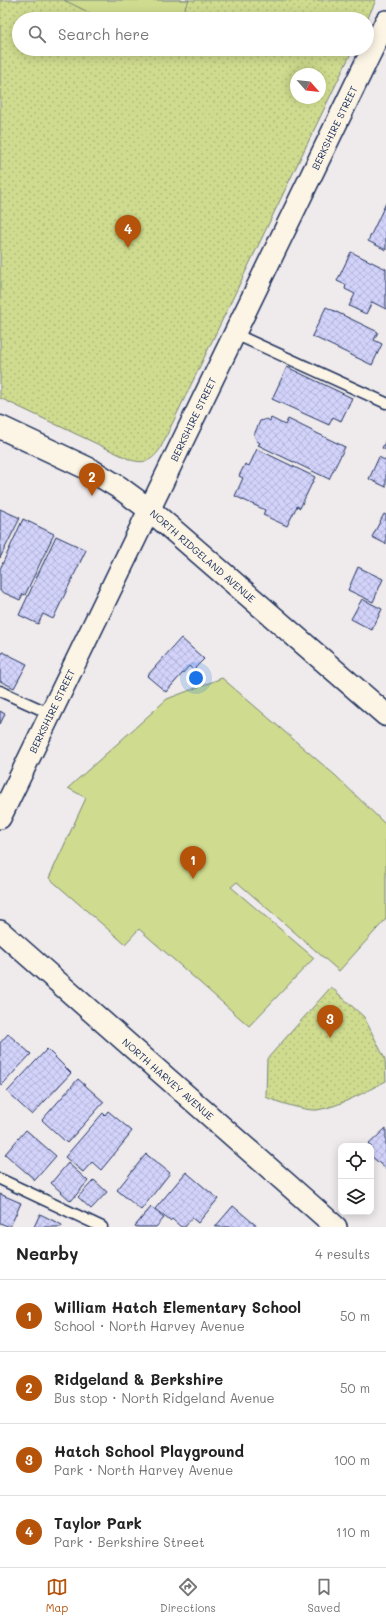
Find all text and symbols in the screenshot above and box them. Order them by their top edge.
search box [12,12,374,56]
icon: search [26,23,48,45]
text: Search here [58,24,149,44]
north arrow [290,68,326,104]
street label: BERKSHIRE STREET [308,83,361,172]
pin: 4 [115,215,141,248]
street label: BERKSHIRE STREET [167,375,220,464]
pin: 2 [79,463,105,496]
street label: NORTH RIDGELAND AVENUE [147,506,259,606]
street label: BERKSHIRE STREET [26,666,78,755]
your location [186,668,206,688]
pin: 1 [180,846,206,879]
pin: 3 [317,1005,343,1038]
street label: NORTH HARVEY AVENUE [119,1035,217,1123]
map controls [338,1143,374,1215]
button: locate [338,1143,374,1179]
button: layers [338,1179,374,1215]
text: Nearby [16,1242,78,1264]
text: 4 results [315,1245,370,1262]
text: William Hatch Elementary School [54,1297,301,1317]
text: 1 [26,1307,32,1324]
text: 50 m [340,1307,370,1324]
text: School · North Harvey Avenue [54,1317,245,1334]
text: Ridgeland & Berkshire [54,1369,223,1389]
text: 2 [25,1379,33,1396]
text: 50 m [340,1379,370,1396]
text: Bus stop · North Ridgeland Avenue [54,1389,275,1406]
text: Hatch School Playground [54,1441,244,1461]
text: 3 [25,1451,33,1468]
text: 100 m [334,1451,370,1468]
text: Park · North Harvey Avenue [54,1461,233,1478]
text: Taylor Park [54,1513,142,1533]
text: 4 [25,1523,33,1540]
text: 110 m [336,1523,370,1540]
text: Park · Berkshire Street [54,1533,205,1550]
tab: Map [46,1576,68,1615]
tab: Directions [160,1576,216,1615]
tab: Saved [307,1576,340,1615]

